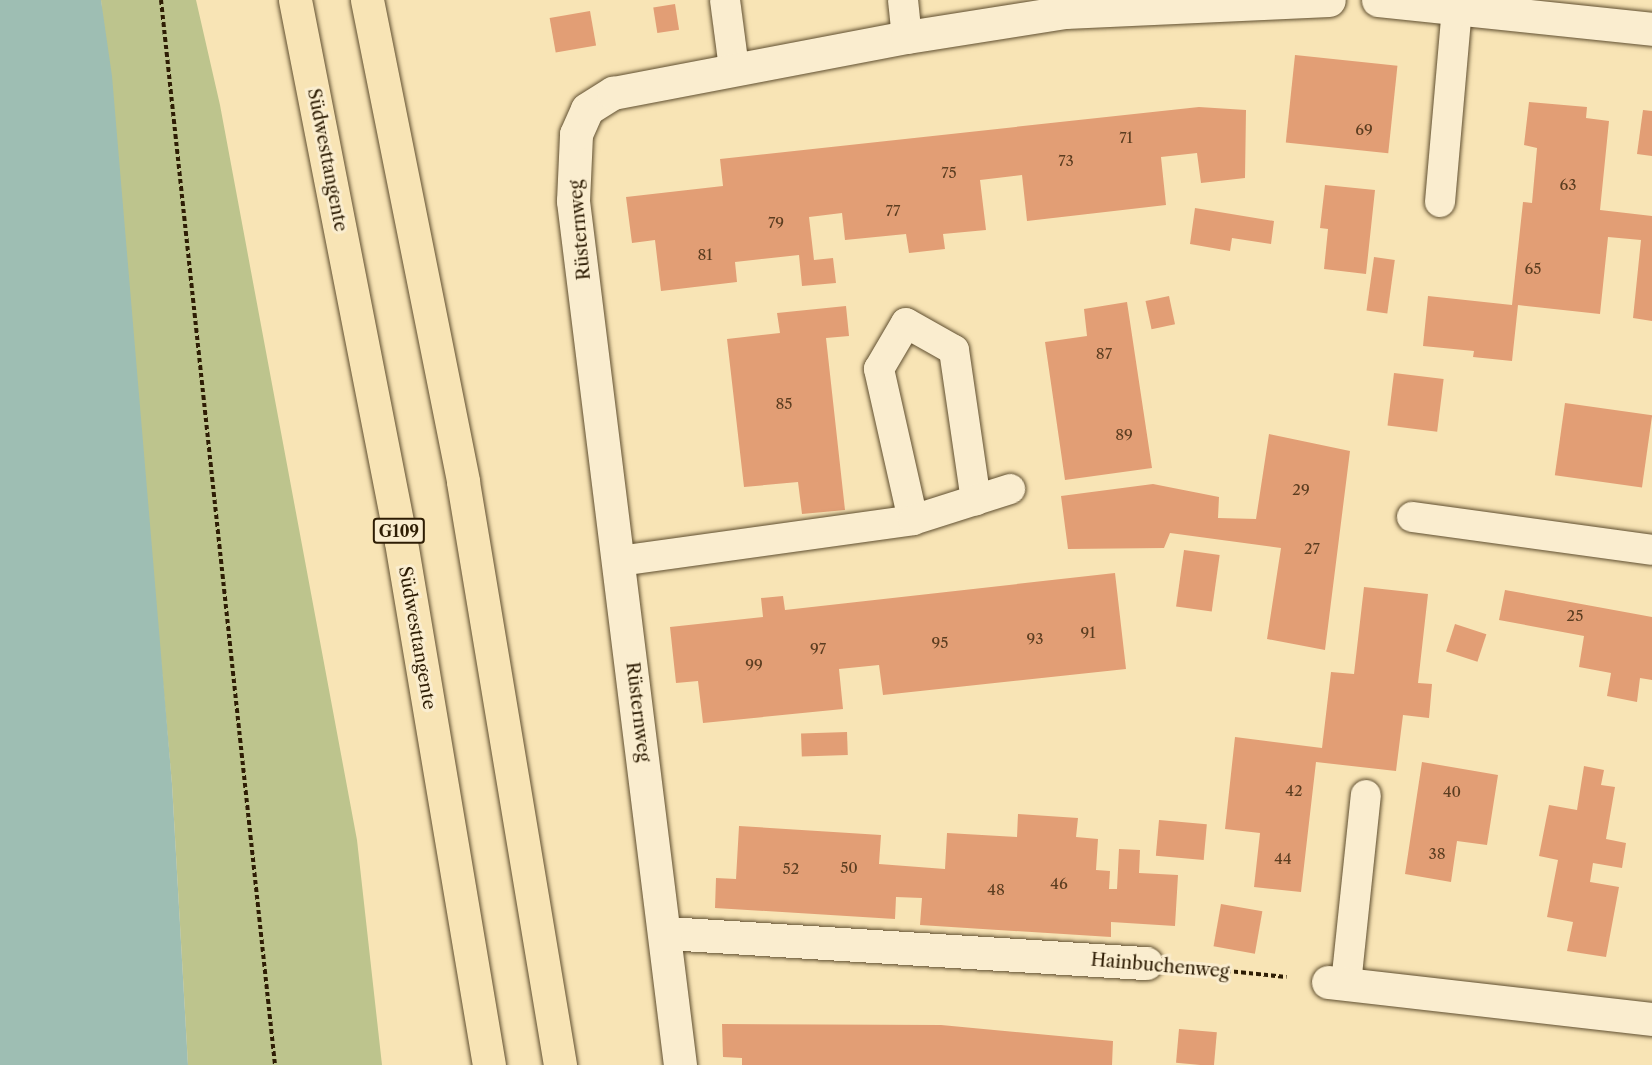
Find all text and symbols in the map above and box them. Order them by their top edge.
street label: Südwesttangente [303,87,351,233]
house number: 69 [1355,121,1373,139]
house number: 71 [1119,129,1133,147]
house number: 73 [1058,152,1074,170]
house number: 75 [941,164,957,182]
house number: 63 [1559,176,1577,194]
street label: Rüsternweg [565,179,595,281]
house number: 77 [886,202,900,220]
house number: 79 [768,214,784,232]
house number: 81 [697,246,713,264]
house number: 65 [1525,260,1541,278]
house number: 87 [1096,345,1112,363]
house number: 85 [775,395,793,413]
house number: 89 [1115,426,1133,444]
house number: 29 [1292,481,1310,499]
road number: G109 [372,518,426,544]
house number: 27 [1304,540,1320,558]
street label: Südwesttangente [394,565,440,711]
house number: 25 [1567,607,1583,625]
house number: 91 [1080,624,1096,642]
house number: 93 [1026,630,1044,648]
house number: 95 [932,634,948,652]
house number: 97 [810,640,826,658]
house number: 99 [745,656,763,674]
street label: Rüsternweg [621,661,655,763]
house number: 42 [1285,782,1303,800]
house number: 40 [1443,783,1461,801]
house number: 38 [1428,845,1446,863]
house number: 44 [1274,850,1292,868]
house number: 50 [840,859,858,877]
house number: 52 [783,860,799,878]
house number: 46 [1050,875,1068,893]
house number: 48 [987,881,1005,899]
street label: Hainbuchenweg [1090,949,1230,983]

